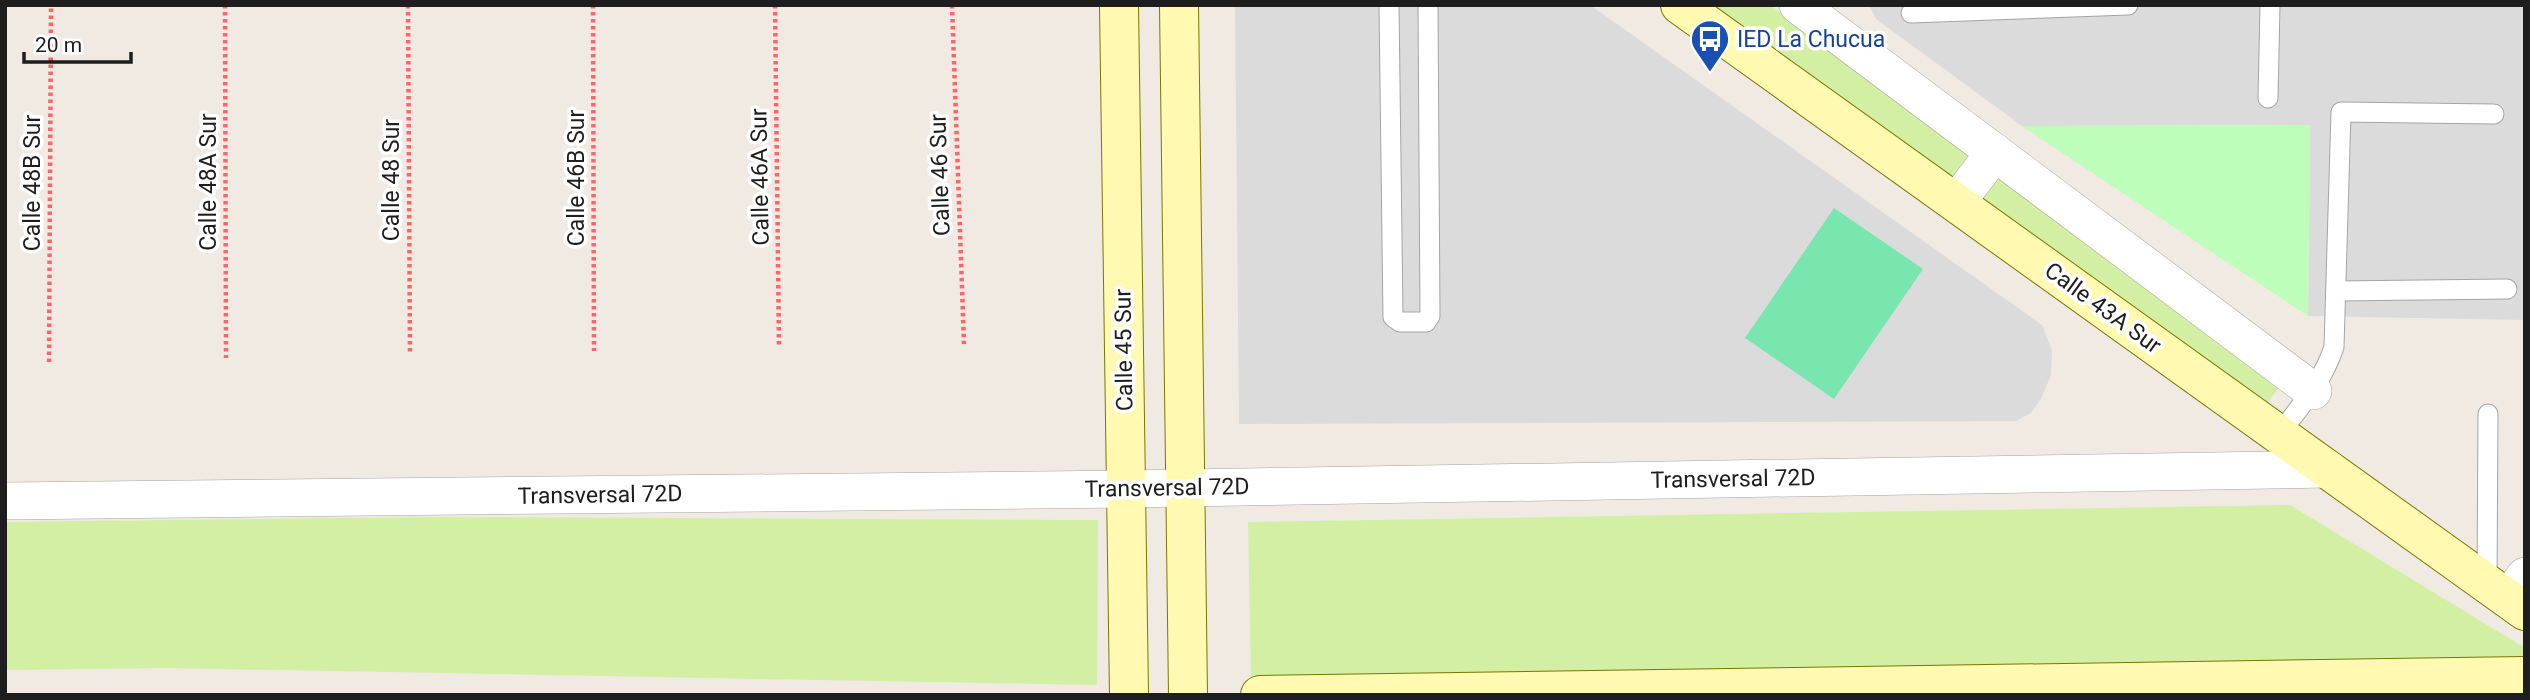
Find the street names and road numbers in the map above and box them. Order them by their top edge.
street label: Calle 46A Sur [745,108,775,246]
street label: Calle 46B Sur [563,110,590,246]
street label: Calle 48A Sur [195,113,222,251]
street label: Calle 46 Sur [924,113,956,237]
street label: Calle 48B Sur [19,115,46,251]
street label: Calle 48 Sur [378,119,405,241]
street label: Calle 43A Sur [2040,257,2167,359]
street label: Calle 45 Sur [1109,288,1139,411]
street label: Transversal 72D [1650,464,1816,494]
street label: Transversal 72D [1084,473,1250,503]
street label: Transversal 72D [517,480,683,510]

